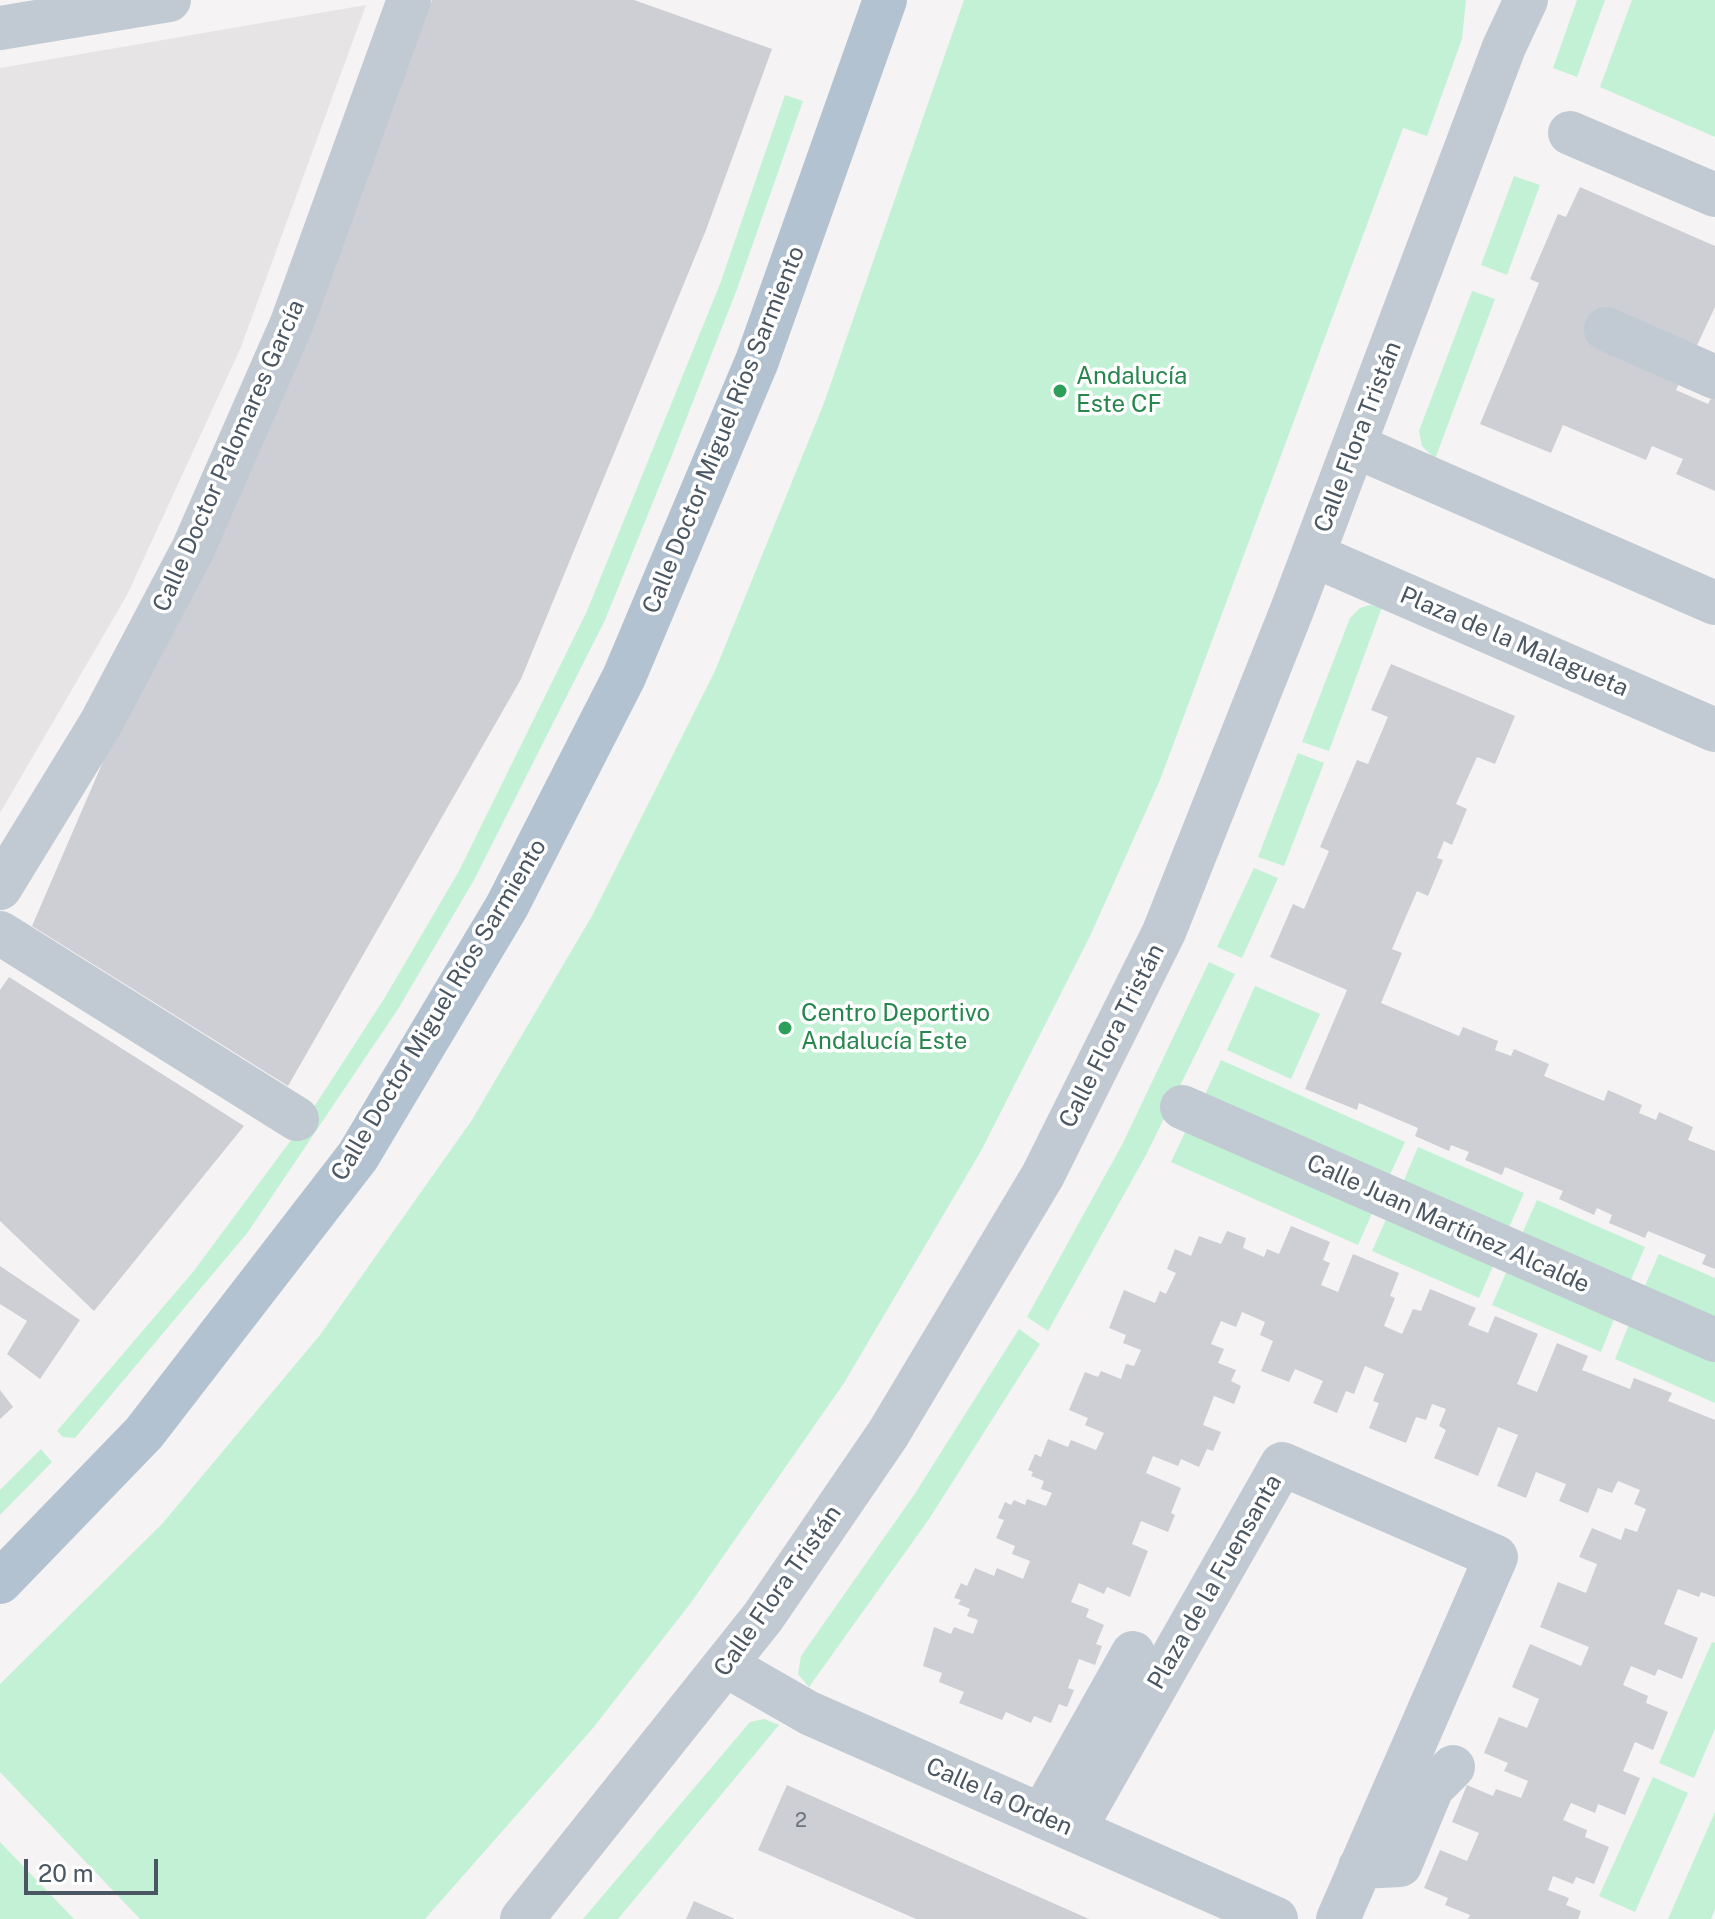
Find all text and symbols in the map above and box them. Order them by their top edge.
street label: Calle Doctor Miguel Ríos Sarmiento [637,242,811,618]
street label: Calle Doctor Palomares García [147,296,311,616]
street label: Calle Flora Tristán [1308,337,1408,537]
place label: Andalucía Este CF [1076,363,1187,419]
marker: Andalucía Este CF [1051,382,1069,400]
street label: Plaza de la Malagueta [1395,581,1633,703]
street label: Calle Doctor Miguel Ríos Sarmiento [325,834,553,1186]
street label: Calle Flora Tristán [1053,939,1171,1133]
place label: Centro Deportivo Andalucía Este [801,1000,990,1056]
marker: Centro Deportivo Andalucía Este [776,1019,794,1037]
street label: Calle Juan Martínez Alcalde [1302,1148,1594,1300]
street label: Plaza de la Fuensanta [1142,1470,1288,1694]
street label: Calle Flora Tristán [708,1500,848,1682]
street label: Calle la Orden [921,1752,1077,1842]
house number: 2 [795,1809,807,1833]
scale bar [28,1843,162,1893]
text: 20 m [38,1859,94,1887]

